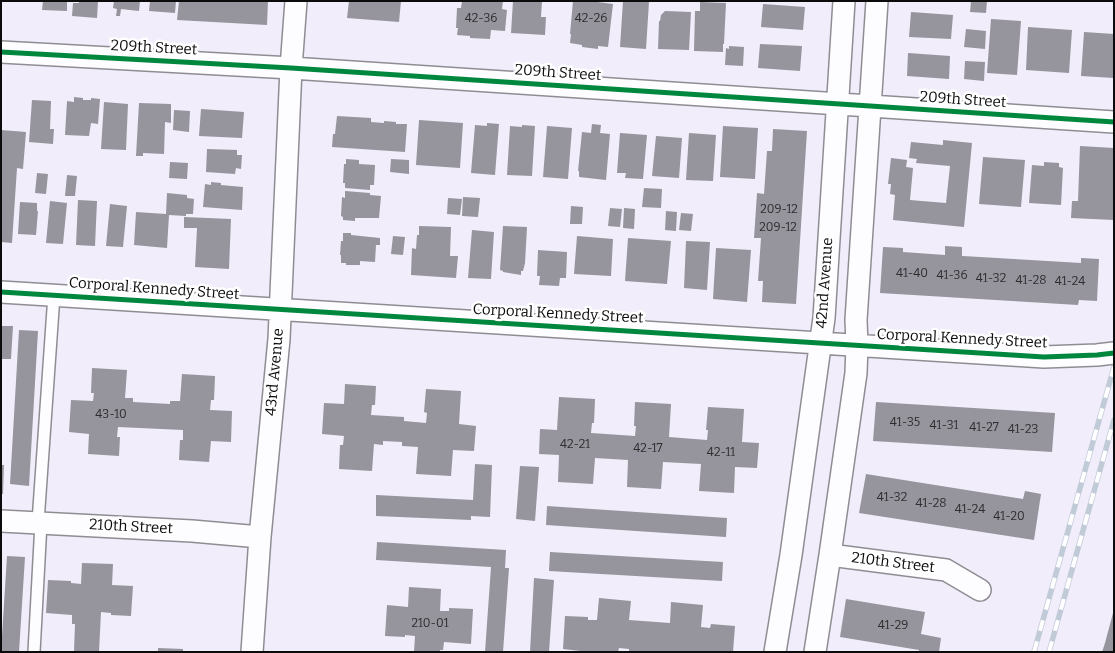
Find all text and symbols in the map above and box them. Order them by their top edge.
house number: 42-36 [465,12,497,26]
house number: 42-26 [575,12,607,26]
street label: 209th Street [110,37,198,59]
street label: 209th Street [514,61,602,85]
street label: 209th Street [919,88,1007,112]
house number: 209-12 [760,203,798,217]
house number: 209-12 [759,221,797,235]
street label: 42nd Avenue [813,237,837,329]
house number: 41-40 [896,267,928,281]
house number: 41-36 [937,269,967,283]
house number: 41-32 [976,272,1006,286]
street label: Corporal Kennedy Street [68,274,240,304]
house number: 41-28 [1016,274,1046,288]
house number: 41-24 [1055,275,1085,289]
street label: Corporal Kennedy Street [472,301,644,327]
street label: Corporal Kennedy Street [876,326,1048,352]
street label: 43rd Avenue [262,327,288,417]
house number: 43-10 [95,408,127,422]
house number: 41-35 [890,416,920,430]
house number: 41-31 [930,419,958,433]
house number: 41-27 [969,421,999,435]
house number: 41-23 [1008,423,1038,437]
house number: 42-21 [560,438,590,452]
house number: 42-17 [633,442,663,456]
house number: 42-11 [707,446,735,460]
house number: 41-32 [877,491,907,505]
house number: 41-28 [916,497,946,511]
house number: 41-24 [955,503,985,517]
house number: 41-20 [993,510,1025,524]
street label: 210th Street [89,516,173,538]
street label: 210th Street [850,549,936,577]
house number: 210-01 [411,617,449,631]
house number: 41-29 [878,619,908,633]

